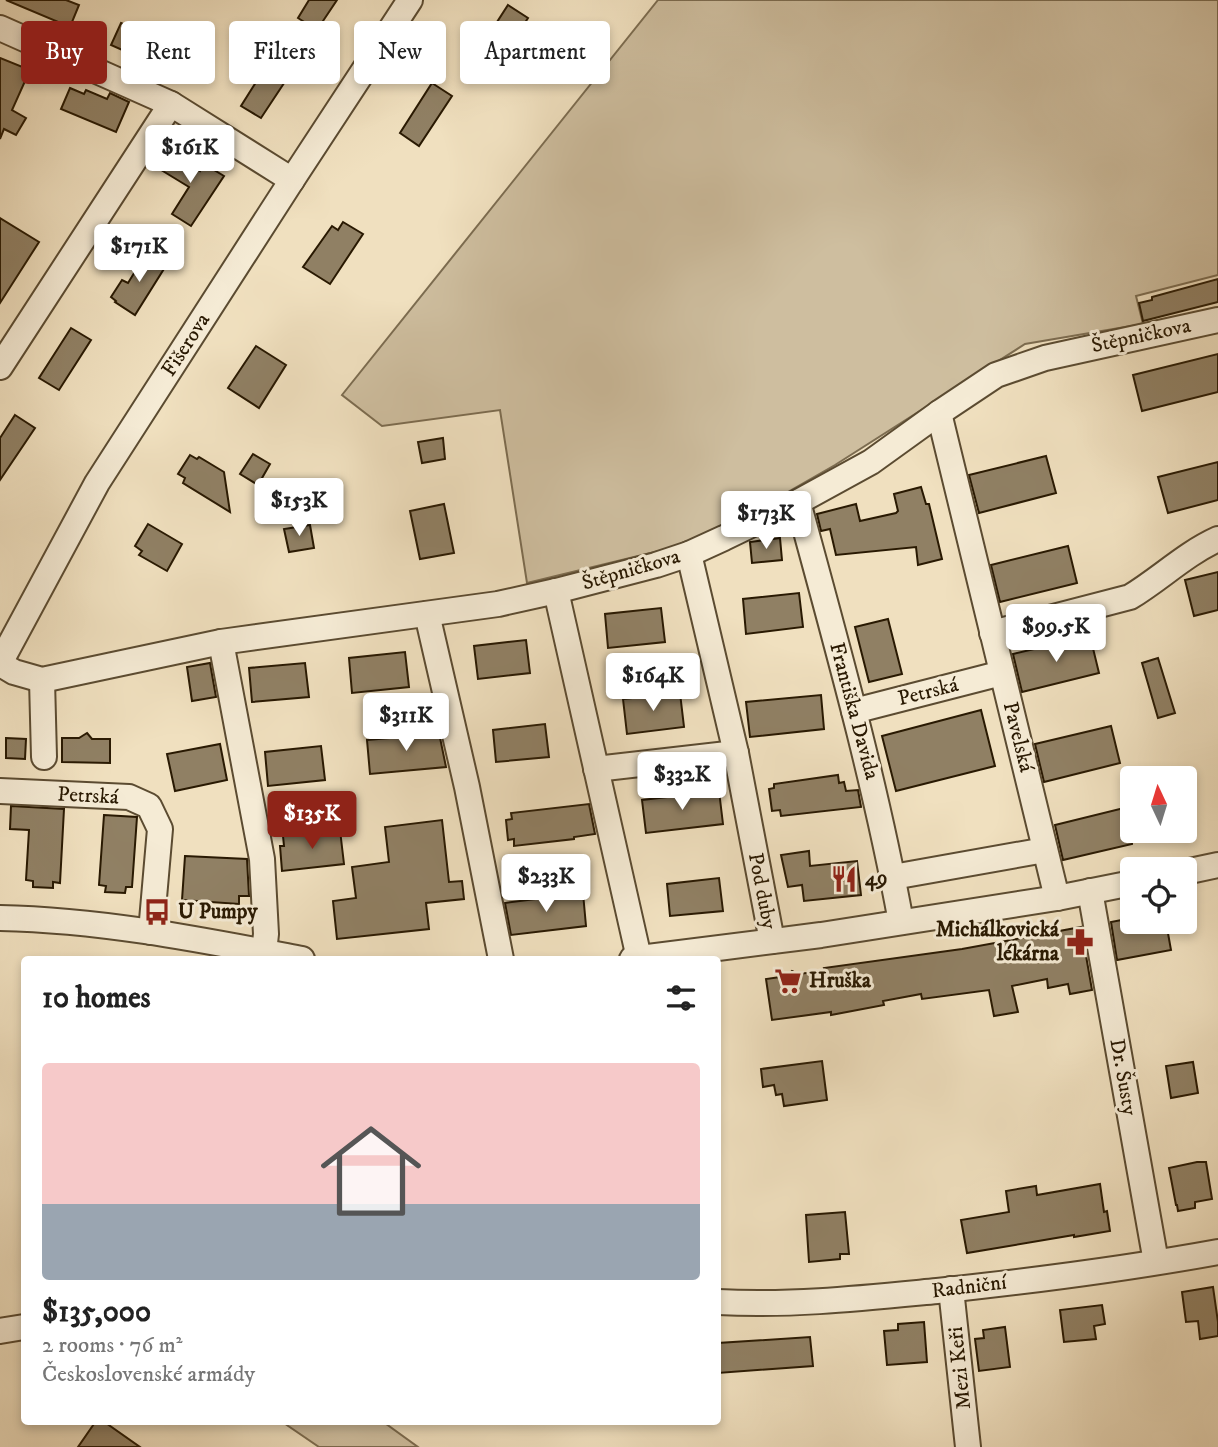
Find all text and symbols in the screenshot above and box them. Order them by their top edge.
chip: Buy [21,21,107,84]
chip: Rent [121,21,215,84]
chip: Filters [229,21,340,84]
chip: New [354,21,446,84]
chip: Apartment [460,21,610,84]
pin: $161K [141,125,239,185]
text: $161K [161,133,219,162]
pin: $171K [90,224,188,284]
text: $171K [110,232,168,261]
street label: Fišerova [156,308,216,382]
street label: Štěpničkova [1089,311,1193,359]
pin: $153K [250,478,348,538]
text: $153K [270,486,328,515]
pin: $173K [717,491,815,551]
text: $173K [737,499,795,528]
street label: Štěpničkova [578,542,683,596]
pin: $99.5K [999,604,1113,664]
text: $99.5K [1022,612,1090,641]
street label: Františka Davida [823,640,885,783]
pin: $164K [604,654,702,713]
text: $164K [622,661,684,690]
street label: Petrská [895,672,961,712]
pin: $311K [357,694,455,753]
street label: Pavelská [997,699,1039,775]
text: $311K [379,701,433,730]
pin: $332K [633,752,731,812]
text: $332K [653,760,711,789]
north arrow [1120,766,1197,844]
map controls [1120,766,1197,934]
street label: Petrská [57,781,119,811]
pin: $135K [263,792,361,851]
text: $135K [283,799,341,828]
street label: Pod duby [742,851,782,932]
pin: $233K [497,855,595,914]
button: locate [1120,857,1197,934]
text: $233K [517,862,575,891]
restaurant icon: 49 [829,864,859,894]
place label: 49 [865,866,888,892]
bus stop icon: U Pumpy [142,897,172,927]
place label: U Pumpy [178,899,258,925]
place label: Michálkovická lékárna [936,917,1060,967]
pharmacy icon: Michálkovická lékárna [1065,927,1095,957]
supermarket icon: Hruška [773,966,803,996]
place label: Hruška [809,968,872,994]
icon: filters [662,979,700,1017]
text: 10 homes [42,980,151,1017]
street label: Dr. Šusty [1103,1036,1145,1118]
icon: home [308,1108,434,1234]
street label: Radniční [930,1269,1009,1304]
text: $135,000 [42,1294,151,1331]
street label: Mezi Keři [943,1325,977,1411]
text: 2 rooms · 76 m² [42,1331,182,1360]
text: Československé armády [42,1360,255,1389]

